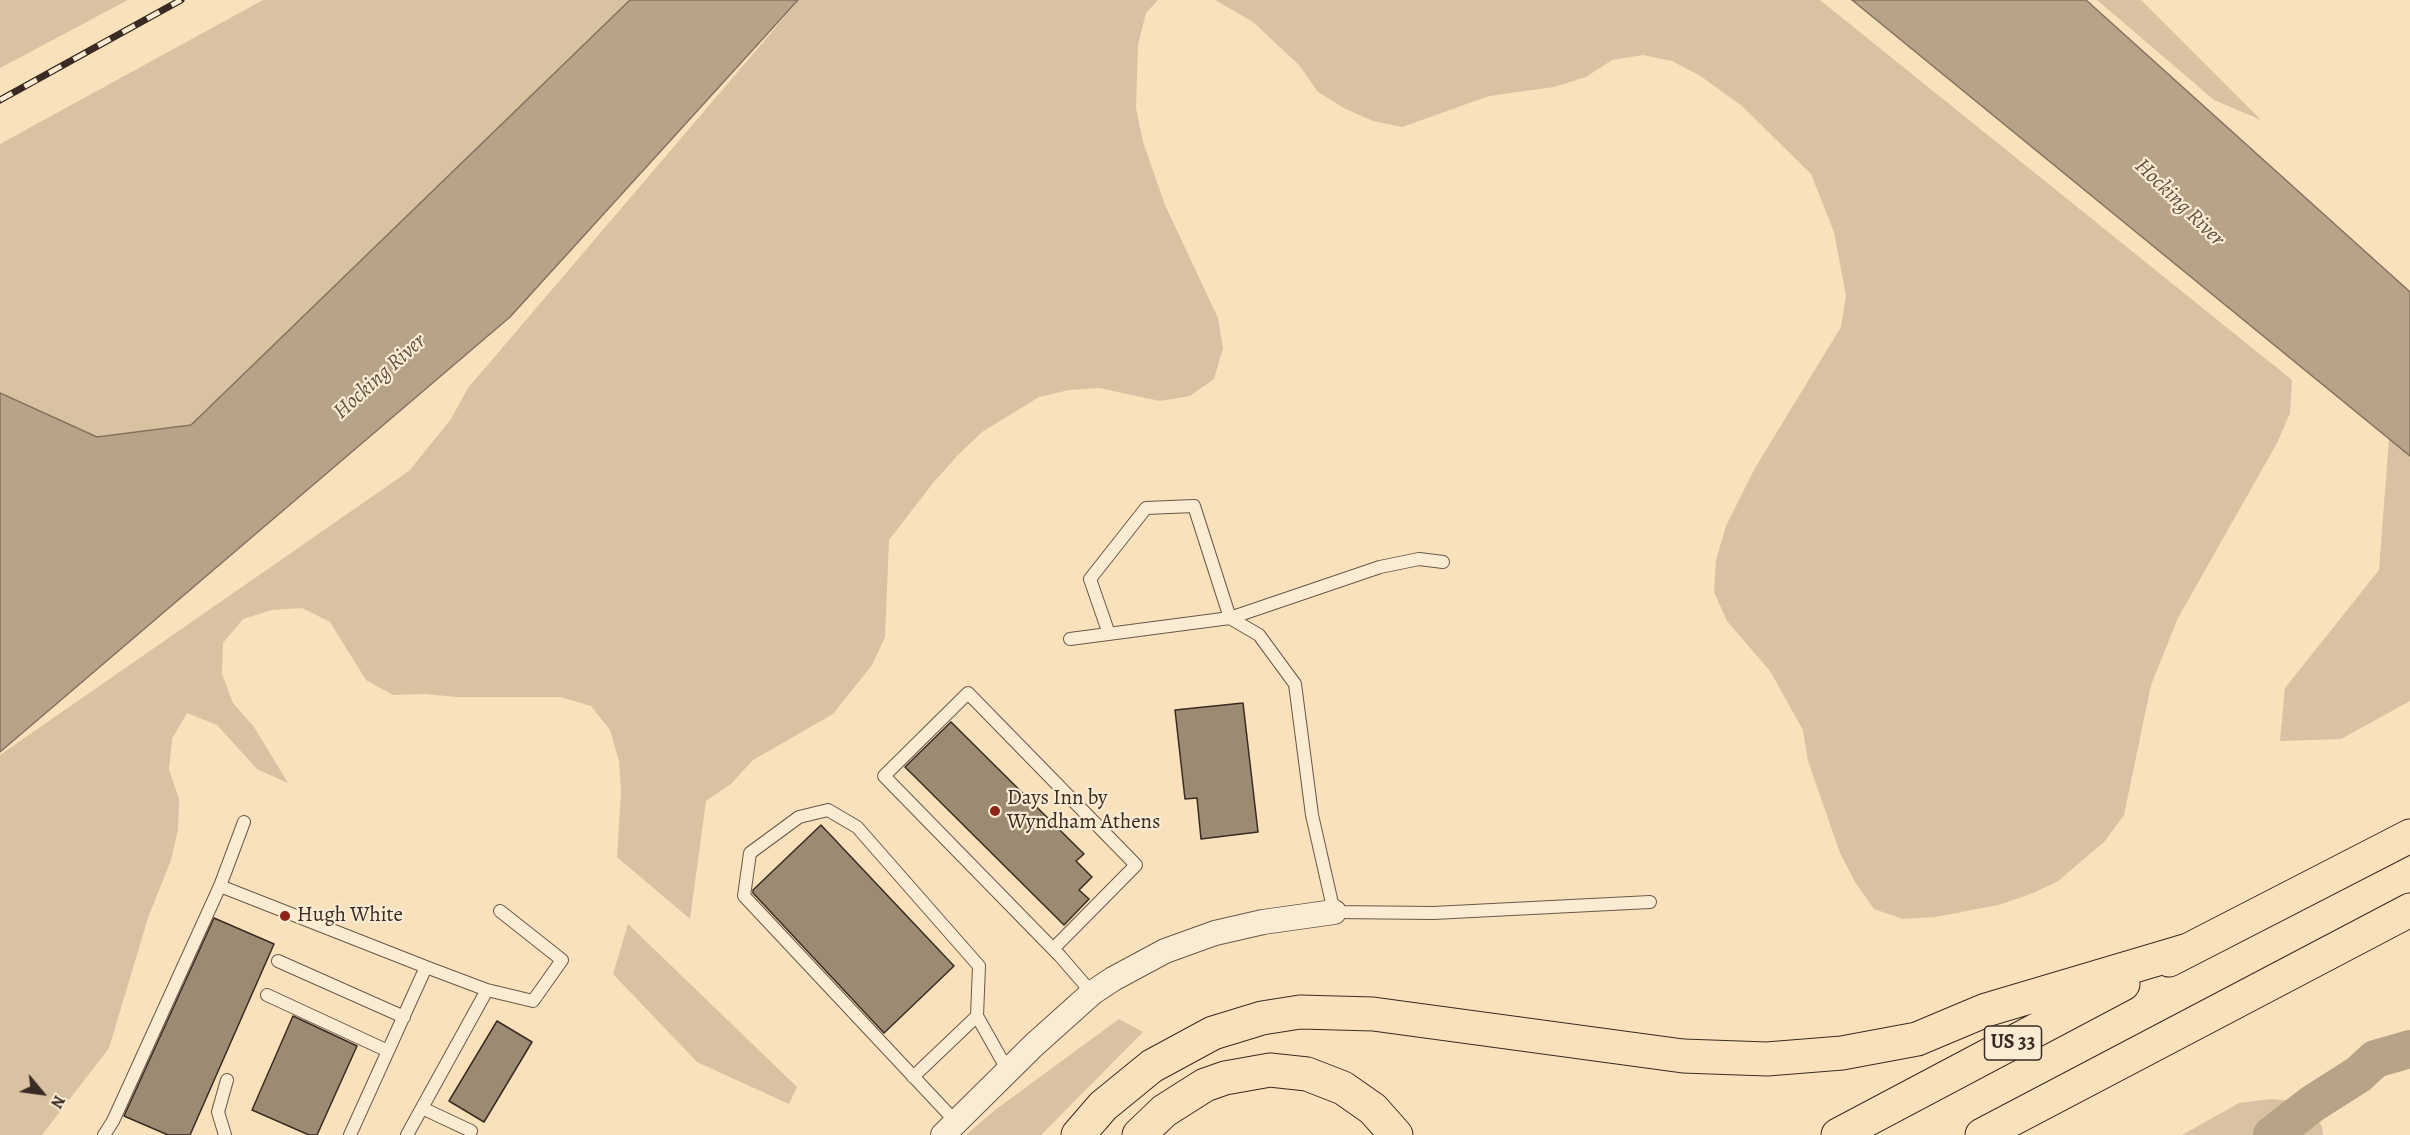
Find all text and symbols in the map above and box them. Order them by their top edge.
water label: Hocking River [2129,154,2229,252]
water label: Hocking River [328,329,432,425]
place label: Days Inn by Wyndham Athens [1007,786,1161,836]
marker: Days Inn by Wyndham Athens [988,804,1002,818]
place label: Hugh White [297,903,403,929]
marker: Hugh White [278,909,292,923]
road number: US 33 [1984,1026,2042,1060]
north arrow [12,1063,72,1123]
text: N [45,1091,70,1112]

